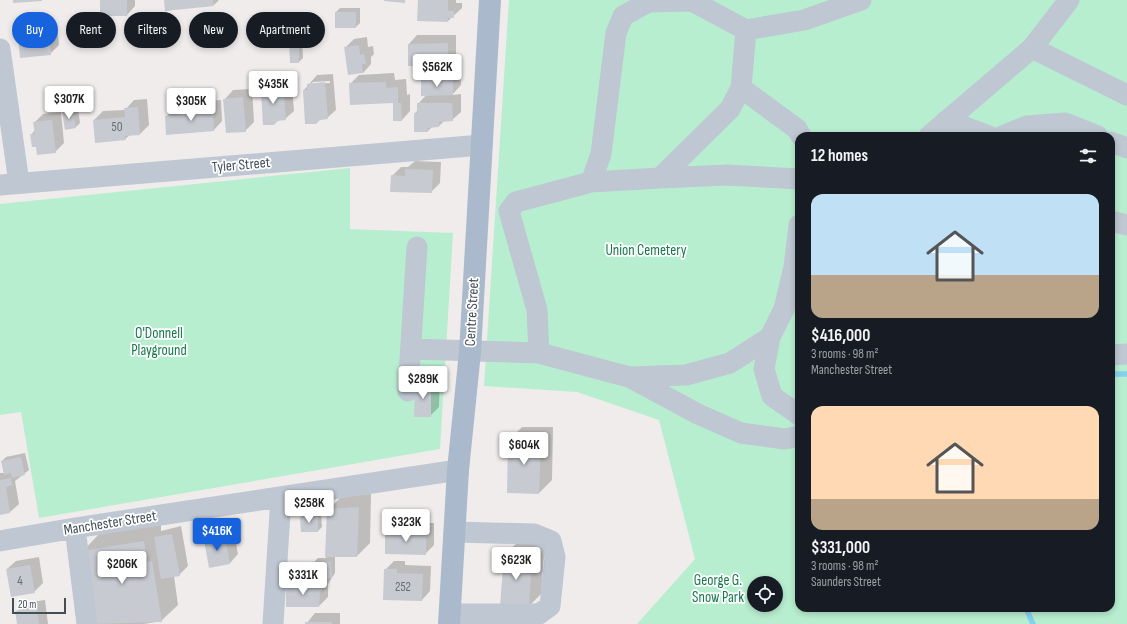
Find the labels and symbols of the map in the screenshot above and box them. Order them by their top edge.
pin: $562K [409,54,465,88]
pin: $435K [245,71,301,105]
pin: $307K [41,86,97,120]
pin: $305K [163,88,219,122]
house number: 50 [111,119,123,135]
street label: Tyler Street [211,153,271,177]
park label: Union Cemetery [605,241,687,260]
street label: Centre Street [461,277,483,347]
park label: O'Donnell Playground [131,324,187,360]
pin: $289K [395,366,451,400]
pin: $604K [496,432,552,466]
pin: $258K [281,490,337,524]
street label: Manchester Street [62,506,158,540]
pin: $323K [378,509,434,543]
pin: $416K [189,518,245,552]
pin: $623K [488,547,544,581]
pin: $206K [94,551,150,585]
pin: $331K [275,562,331,596]
park label: George G. Snow Park [692,571,744,607]
house number: 4 [17,573,23,589]
house number: 252 [395,579,411,595]
scale bar [12,596,66,615]

